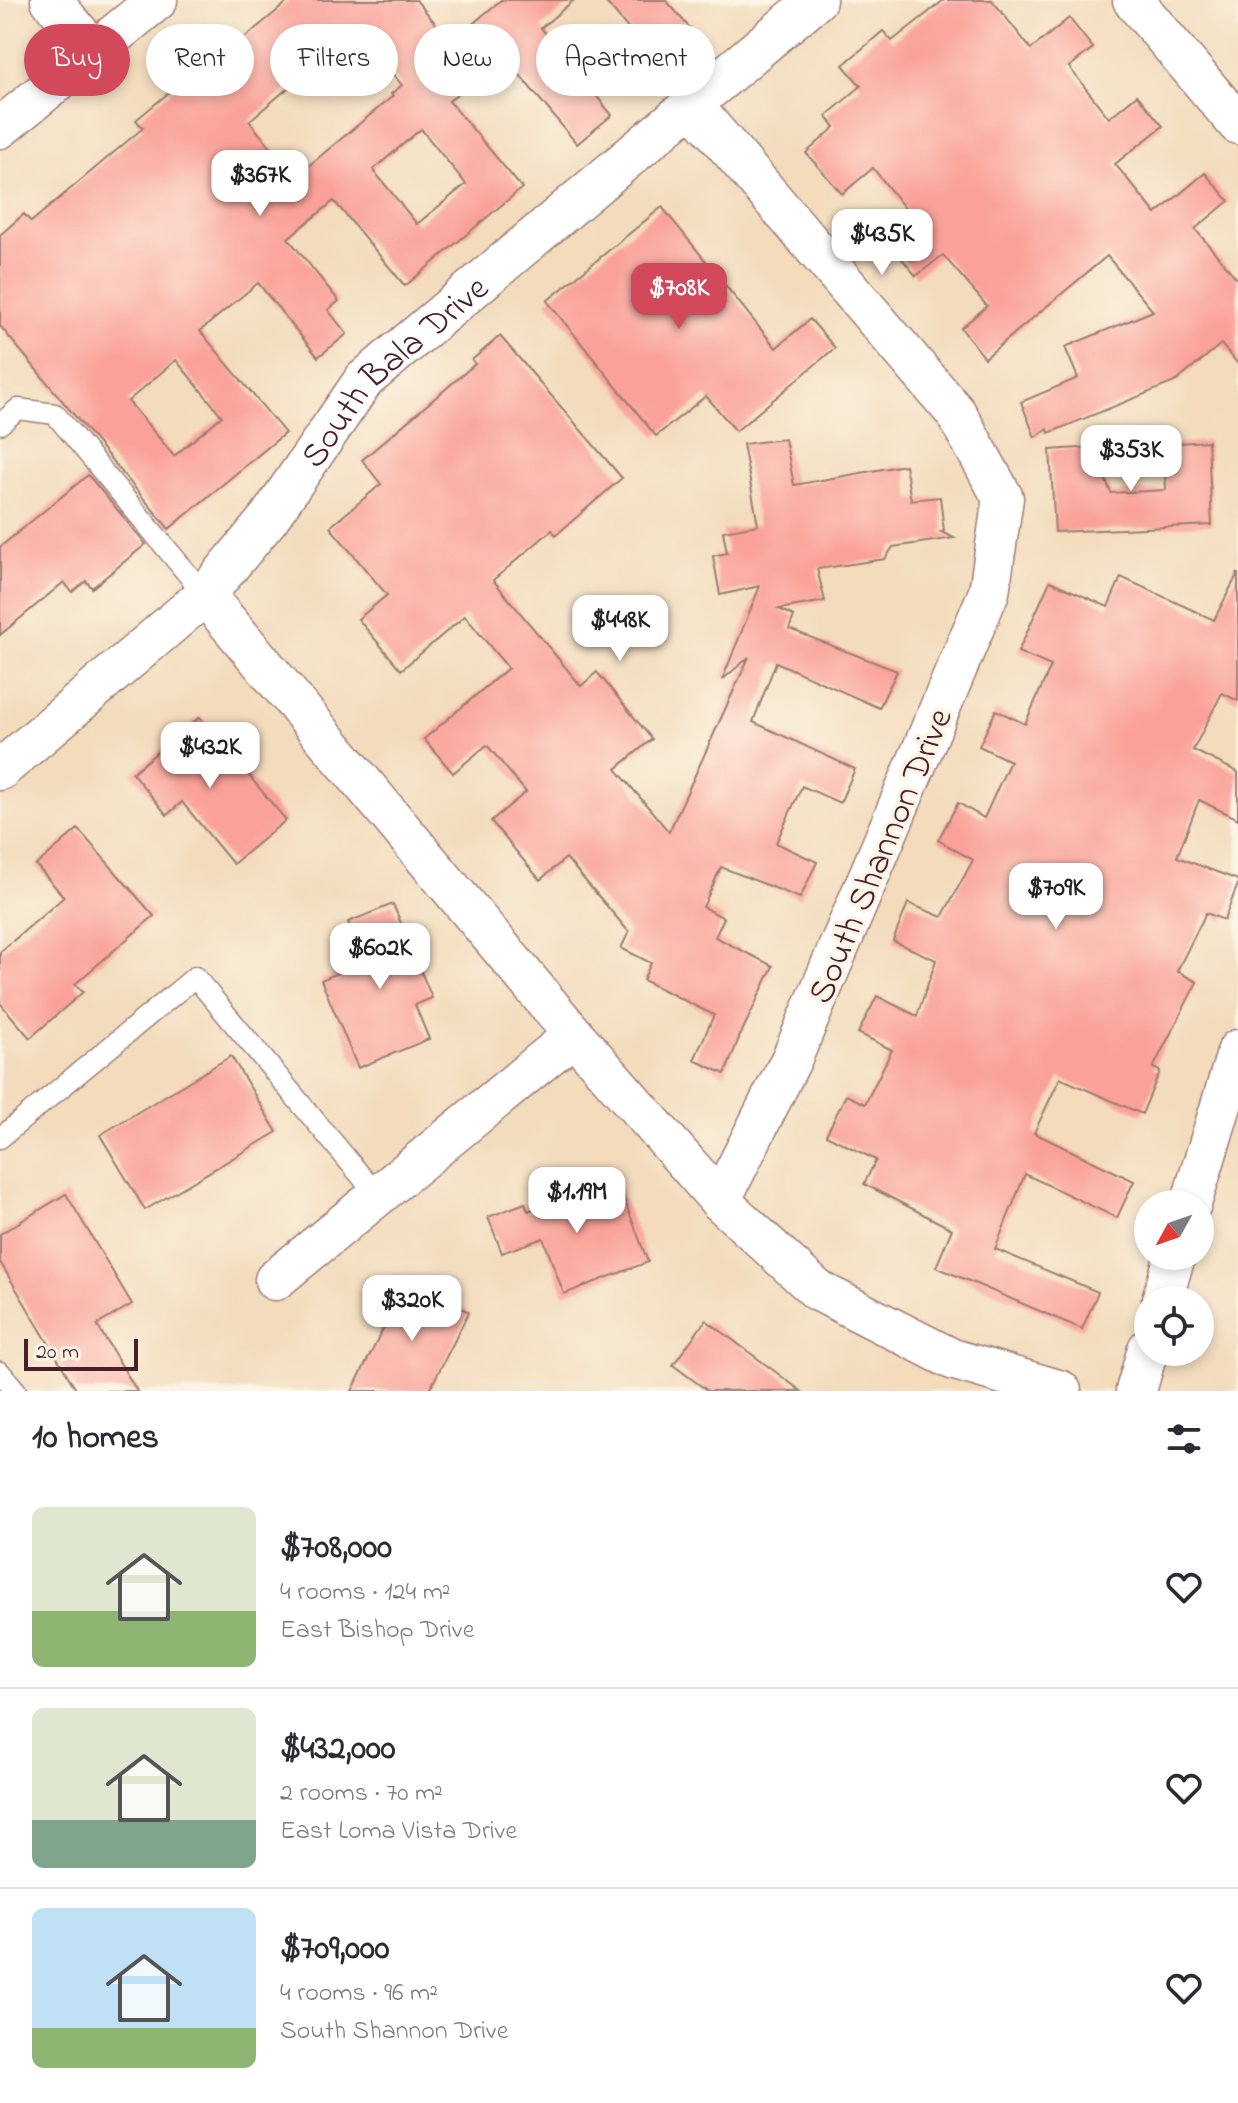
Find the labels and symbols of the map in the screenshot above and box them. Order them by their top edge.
pin: $367K [204,150,316,218]
pin: $435K [826,209,938,277]
pin: $708K [623,263,735,331]
street label: South Bala Drive [289,264,502,480]
pin: $353K [1075,425,1187,493]
pin: $448K [564,595,676,663]
street label: South Shannon Drive [796,700,969,1013]
pin: $432K [154,722,266,790]
pin: $709K [1000,863,1112,931]
pin: $602K [324,923,436,991]
pin: $1.19M [512,1167,642,1235]
north arrow [1134,1190,1214,1270]
pin: $320K [356,1275,468,1343]
scale bar [24,1335,138,1371]

